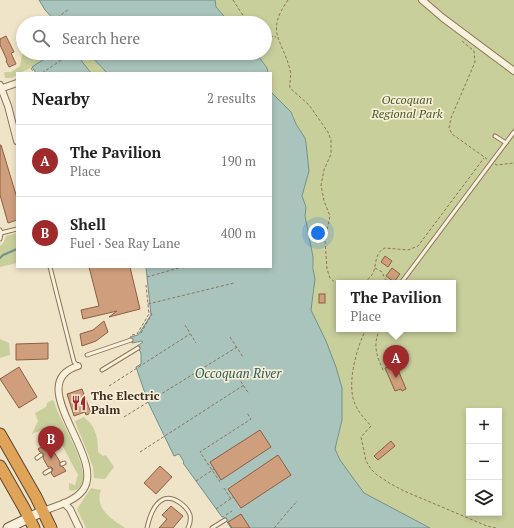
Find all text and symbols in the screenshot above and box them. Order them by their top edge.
search box [16,16,272,60]
icon: search [30,27,52,49]
text: Search here [62,28,140,48]
text: Nearby [32,87,90,110]
text: 2 results [207,89,256,107]
park label: Occoquan Regional Park [370,92,443,121]
text: The Pavilion [70,142,161,162]
text: A [40,152,50,170]
text: 190 m [221,152,256,170]
text: Place [70,162,101,180]
text: Shell [70,214,106,234]
your location [308,223,328,243]
text: B [41,224,49,242]
text: 400 m [221,224,256,242]
text: Fuel · Sea Ray Lane [70,234,180,252]
popup [336,280,456,332]
text: The Pavilion [350,287,442,307]
text: Place [350,307,381,325]
pin: A [383,345,409,378]
water label: Occoquan River [195,364,282,382]
place label: The Electric Palm [91,388,160,417]
restaurant icon: The Electric Palm [70,394,88,412]
map controls [466,408,502,516]
button: + [466,408,502,444]
pin: B [38,426,64,459]
button: − [466,444,502,480]
button: layers [466,480,502,516]

